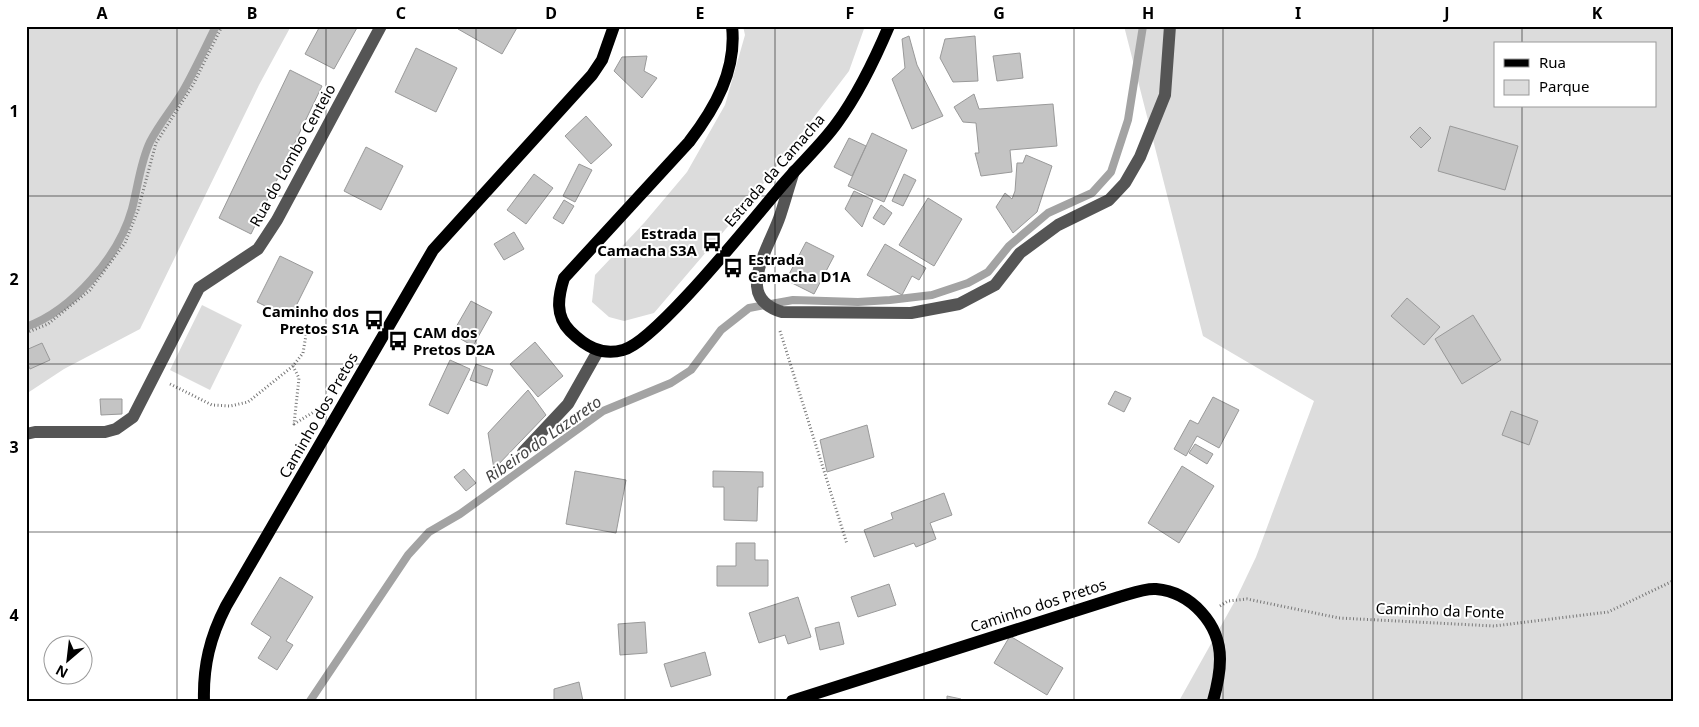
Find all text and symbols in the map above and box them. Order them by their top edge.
text: A [96,2,108,24]
text: B [247,2,257,24]
text: C [396,2,406,24]
text: D [545,2,557,24]
text: E [696,2,705,24]
text: F [846,2,854,24]
text: G [993,2,1005,24]
text: H [1142,2,1154,24]
text: I [1295,2,1301,24]
text: J [1442,2,1450,24]
text: K [1592,2,1603,24]
legend [1494,42,1656,108]
text: Rua [1539,52,1566,72]
text: Parque [1539,76,1589,96]
street label: Rua do Lombo Centeio [244,80,340,230]
text: 1 [9,100,19,122]
street label: Estrada da Camacha [719,109,829,231]
place label: Estrada Camacha S3A [597,223,698,260]
bus stop icon: Estrada Camacha S3A [701,231,723,253]
place label: Estrada Camacha D1A [748,249,851,286]
bus stop icon: Estrada Camacha D1A [722,257,744,279]
text: 2 [9,268,19,290]
place label: Caminho dos Pretos S1A [262,301,360,338]
bus stop icon: Caminho dos Pretos S1A [363,309,385,331]
place label: CAM dos Pretos D2A [413,322,496,359]
bus stop icon: CAM dos Pretos D2A [387,330,409,352]
street label: Caminho dos Pretos [274,349,362,481]
water label: Ribeiro do Lazareto [480,391,606,487]
text: 3 [9,436,19,458]
street label: Caminho dos Pretos [967,574,1109,636]
street label: Caminho da Fonte [1375,598,1505,622]
text: 4 [9,604,19,626]
north arrow [42,634,92,684]
text: N [52,661,71,683]

